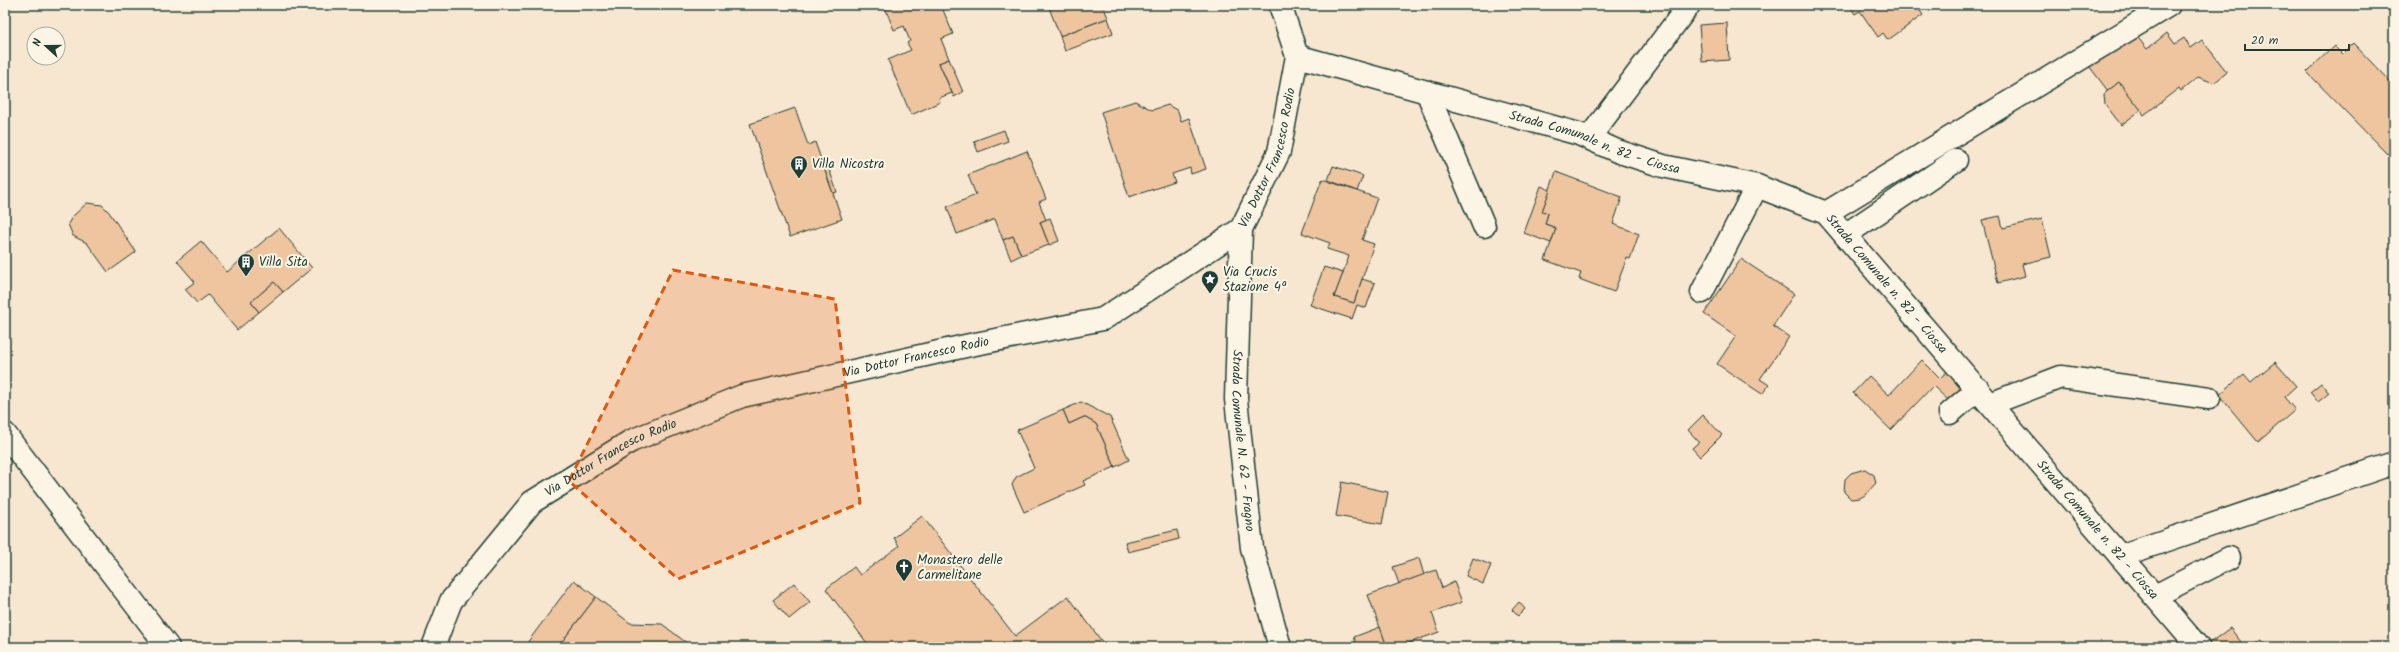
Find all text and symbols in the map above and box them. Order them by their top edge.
north arrow [26,26,66,66]
scale bar [2245,26,2349,52]
text: 20 m [2251,31,2279,50]
text: N [28,36,47,49]
street label: Via Dottor Francesco Rodio [1233,86,1301,231]
street label: Strada Comunale n. 82 - Ciossa [1507,105,1682,180]
building icon: Villa Nicostra [789,154,809,179]
place label: Villa Nicostra [812,154,884,175]
street label: Strada Comunale n. 82 - Ciossa [1820,209,1953,358]
building icon: Villa Sita [236,252,256,277]
place label: Villa Sita [259,252,308,273]
place label: Via Crucis Stazione 4ª [1223,262,1287,298]
place icon: Via Crucis Stazione 4ª [1200,269,1220,294]
street label: Via Dottor Francesco Rodio [842,331,991,383]
street label: Strada Comunale N. 62 - Fragno [1225,349,1261,533]
street label: Via Dottor Francesco Rodio [541,413,680,502]
street label: Strada Comunale n. 82 - Ciossa [2031,455,2164,604]
place label: Monastero delle Carmelitane [917,550,1003,586]
church icon: Monastero delle Carmelitane [894,557,914,582]

